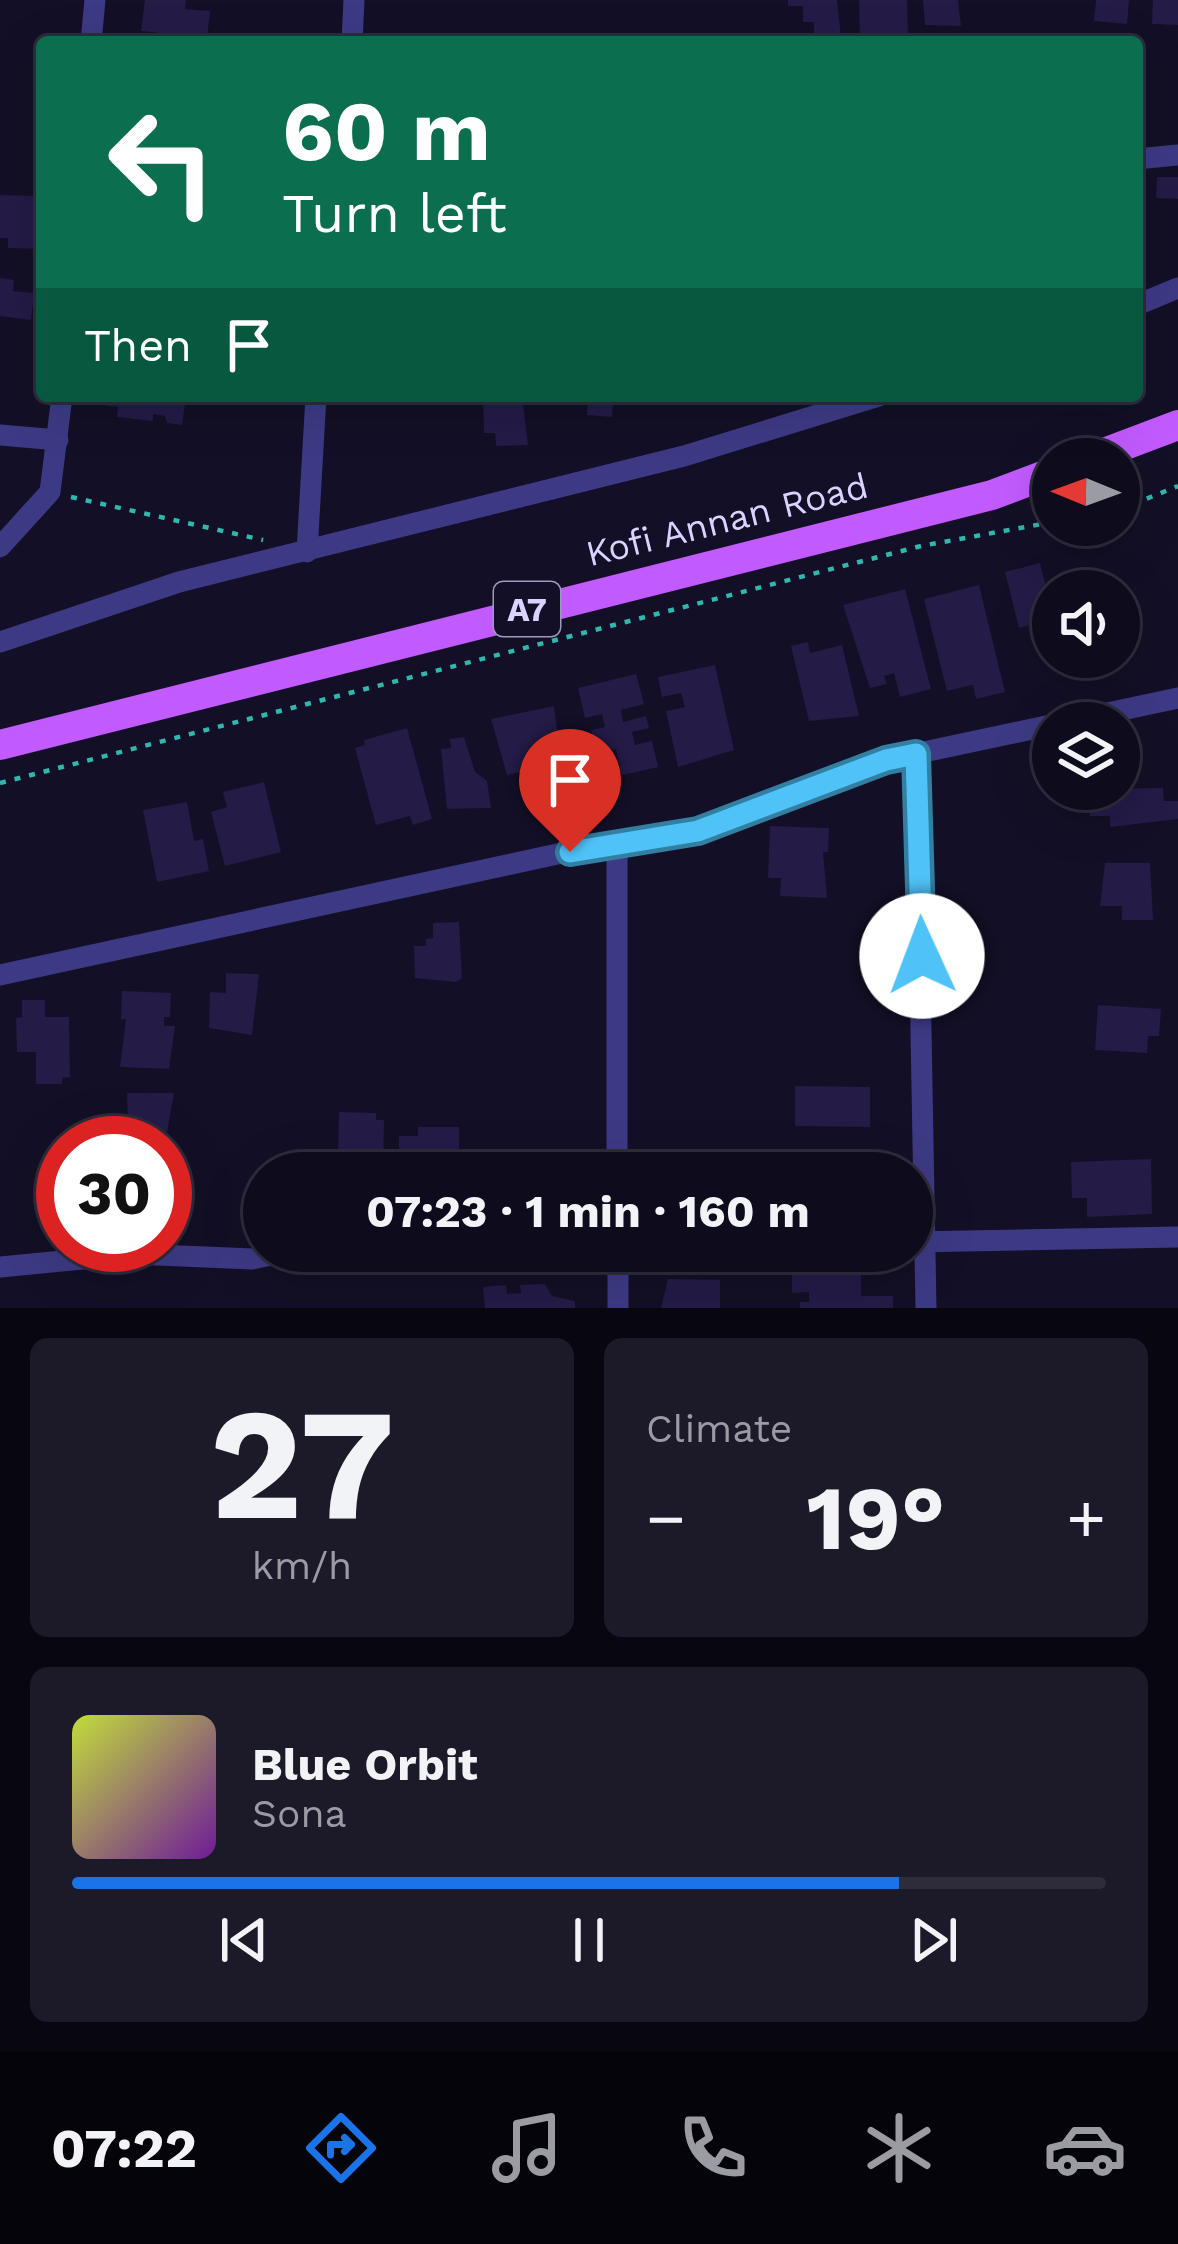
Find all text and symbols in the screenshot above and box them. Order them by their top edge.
text: 60 m [282,82,491,180]
icon: left [84,84,240,240]
text: Turn left [282,182,507,245]
icon: arrive [216,312,282,378]
text: Then [84,319,192,372]
north arrow [1032,438,1140,546]
map controls [1032,438,1140,810]
street label: Kofi Annan Road [582,465,872,575]
button: sound [1032,570,1140,678]
road number: A7 [494,582,560,636]
button: layers [1032,702,1140,810]
pin [519,729,621,852]
icon: arrive [537,747,603,813]
position arrow [859,893,985,1019]
speed limit sign: 30 [36,1116,192,1272]
text: 07:23 · 1 min · 160 m [366,1185,810,1238]
text: 27 [210,1373,395,1556]
text: Climate [646,1406,792,1451]
text: 19° [807,1465,945,1571]
text: − [646,1480,686,1557]
text: + [1066,1480,1106,1557]
text: km/h [252,1543,352,1588]
text: Blue Orbit [252,1738,478,1791]
text: Sona [252,1791,347,1836]
icon: previous [211,1907,277,1973]
icon: pause [556,1907,622,1973]
icon: next [901,1907,967,1973]
icon: directions [299,2106,383,2190]
icon: music [485,2106,569,2190]
icon: phone [671,2106,755,2190]
icon: climate [857,2106,941,2190]
icon: car [1043,2106,1127,2190]
text: 07:22 [51,2117,197,2180]

